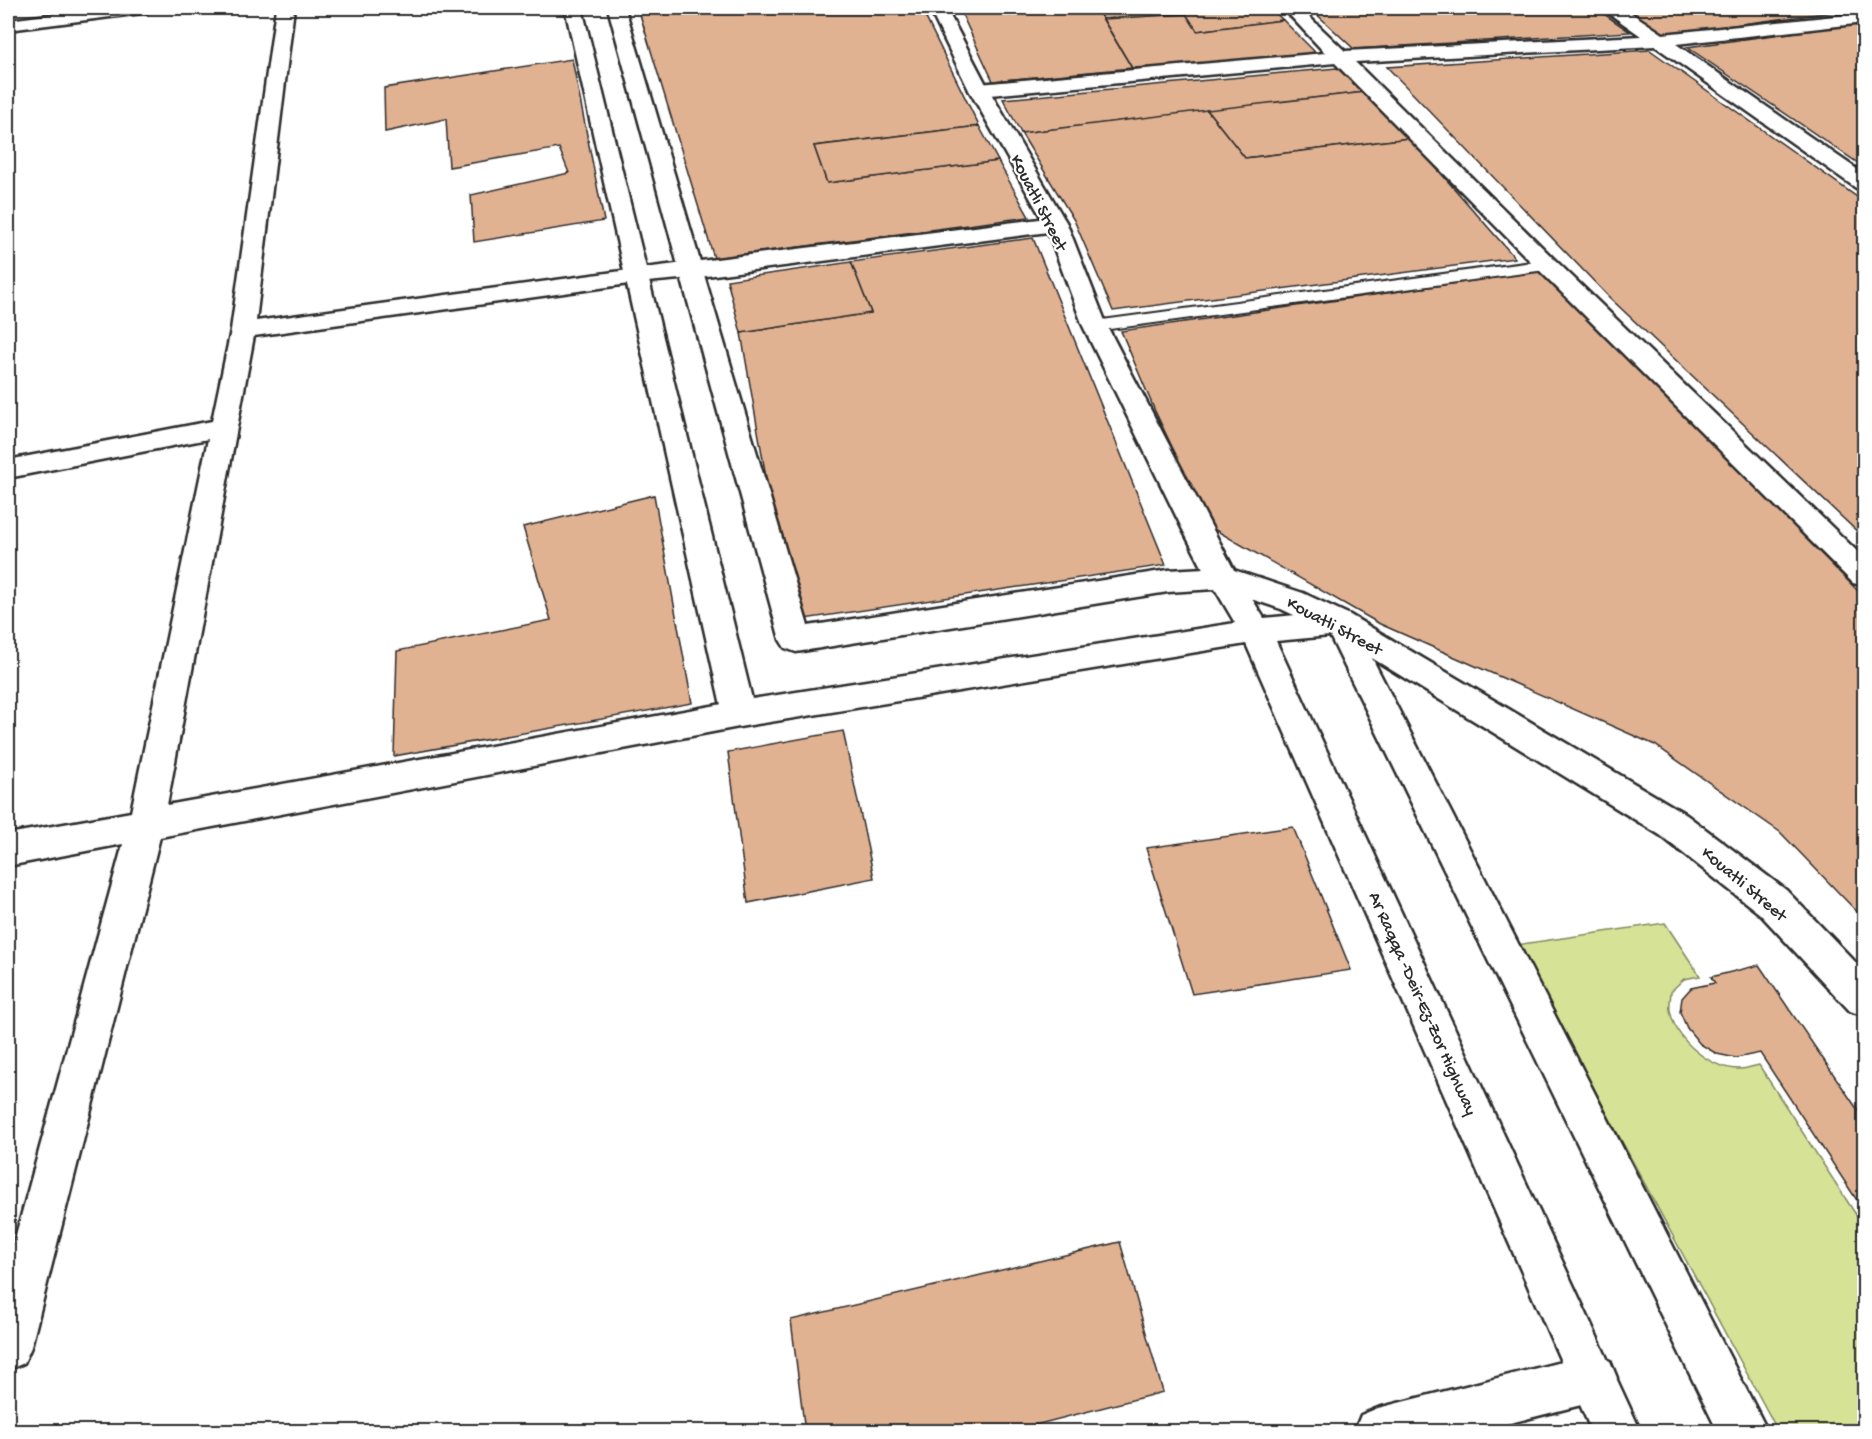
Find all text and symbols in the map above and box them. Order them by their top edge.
street label: Kouatli Street [1005,152,1072,256]
street label: Kouatli Street [1282,593,1387,662]
street label: Kouatli Street [1696,843,1792,928]
street label: Ar Raqqa -Deir-Ez-Zor Highway [1363,889,1481,1119]

